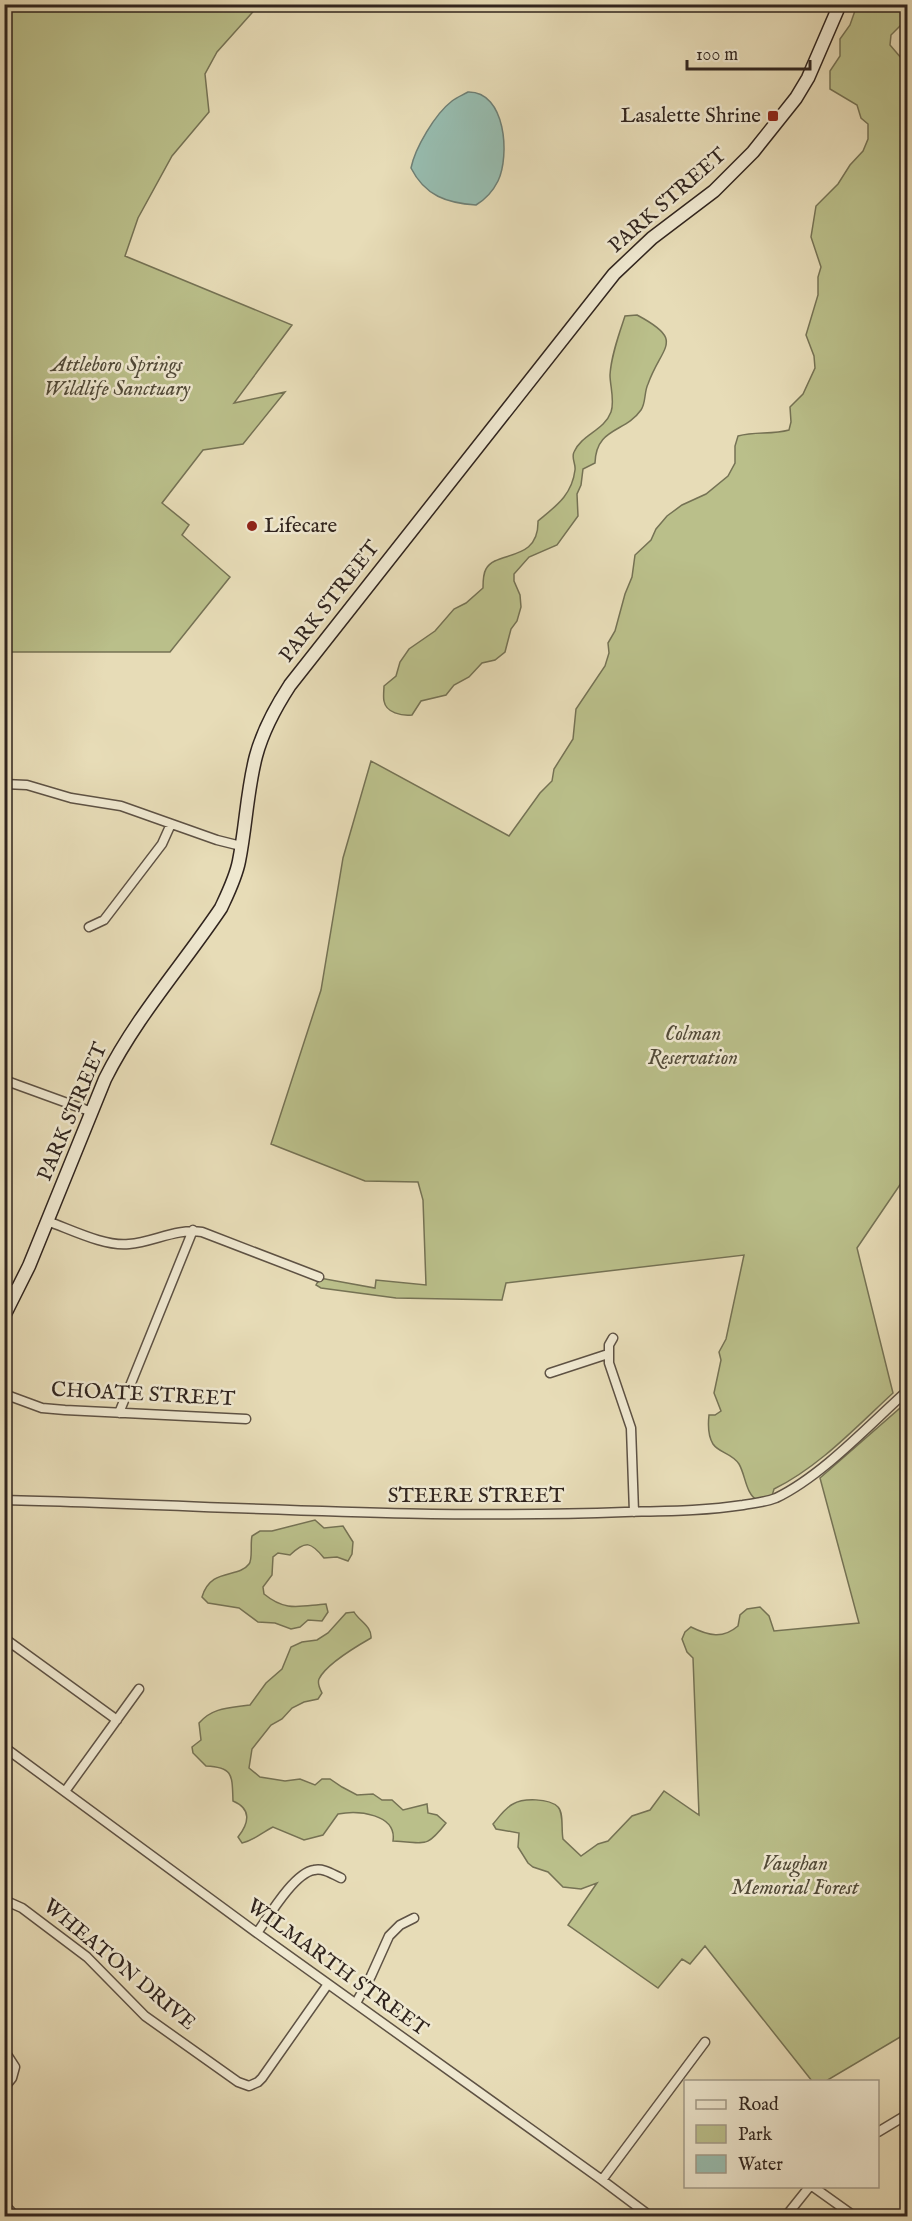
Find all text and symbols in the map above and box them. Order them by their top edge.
scale bar [687,33,810,71]
text: 100 m [696,44,738,67]
place label: Lasalette Shrine [621,103,761,130]
marker: Lasalette Shrine [766,109,780,123]
street label: PARK STREET [603,142,733,260]
park label: Attleboro Springs Wildlife Sanctuary [44,352,190,403]
place label: Lifecare [264,513,338,540]
marker: Lifecare [245,519,259,533]
street label: PARK STREET [274,535,387,669]
park label: Colman Reservation [648,1021,738,1072]
street label: PARK STREET [32,1038,115,1185]
street label: CHOATE STREET [50,1377,236,1413]
street label: STEERE STREET [388,1483,565,1510]
park label: Vaughan Memorial Forest [731,1851,860,1902]
street label: WHEATON DRIVE [37,1893,201,2037]
street label: WILMARTH STREET [241,1893,434,2043]
legend [684,2080,879,2188]
text: Road [738,2094,779,2117]
text: Park [738,2124,773,2147]
text: Water [738,2154,783,2177]

